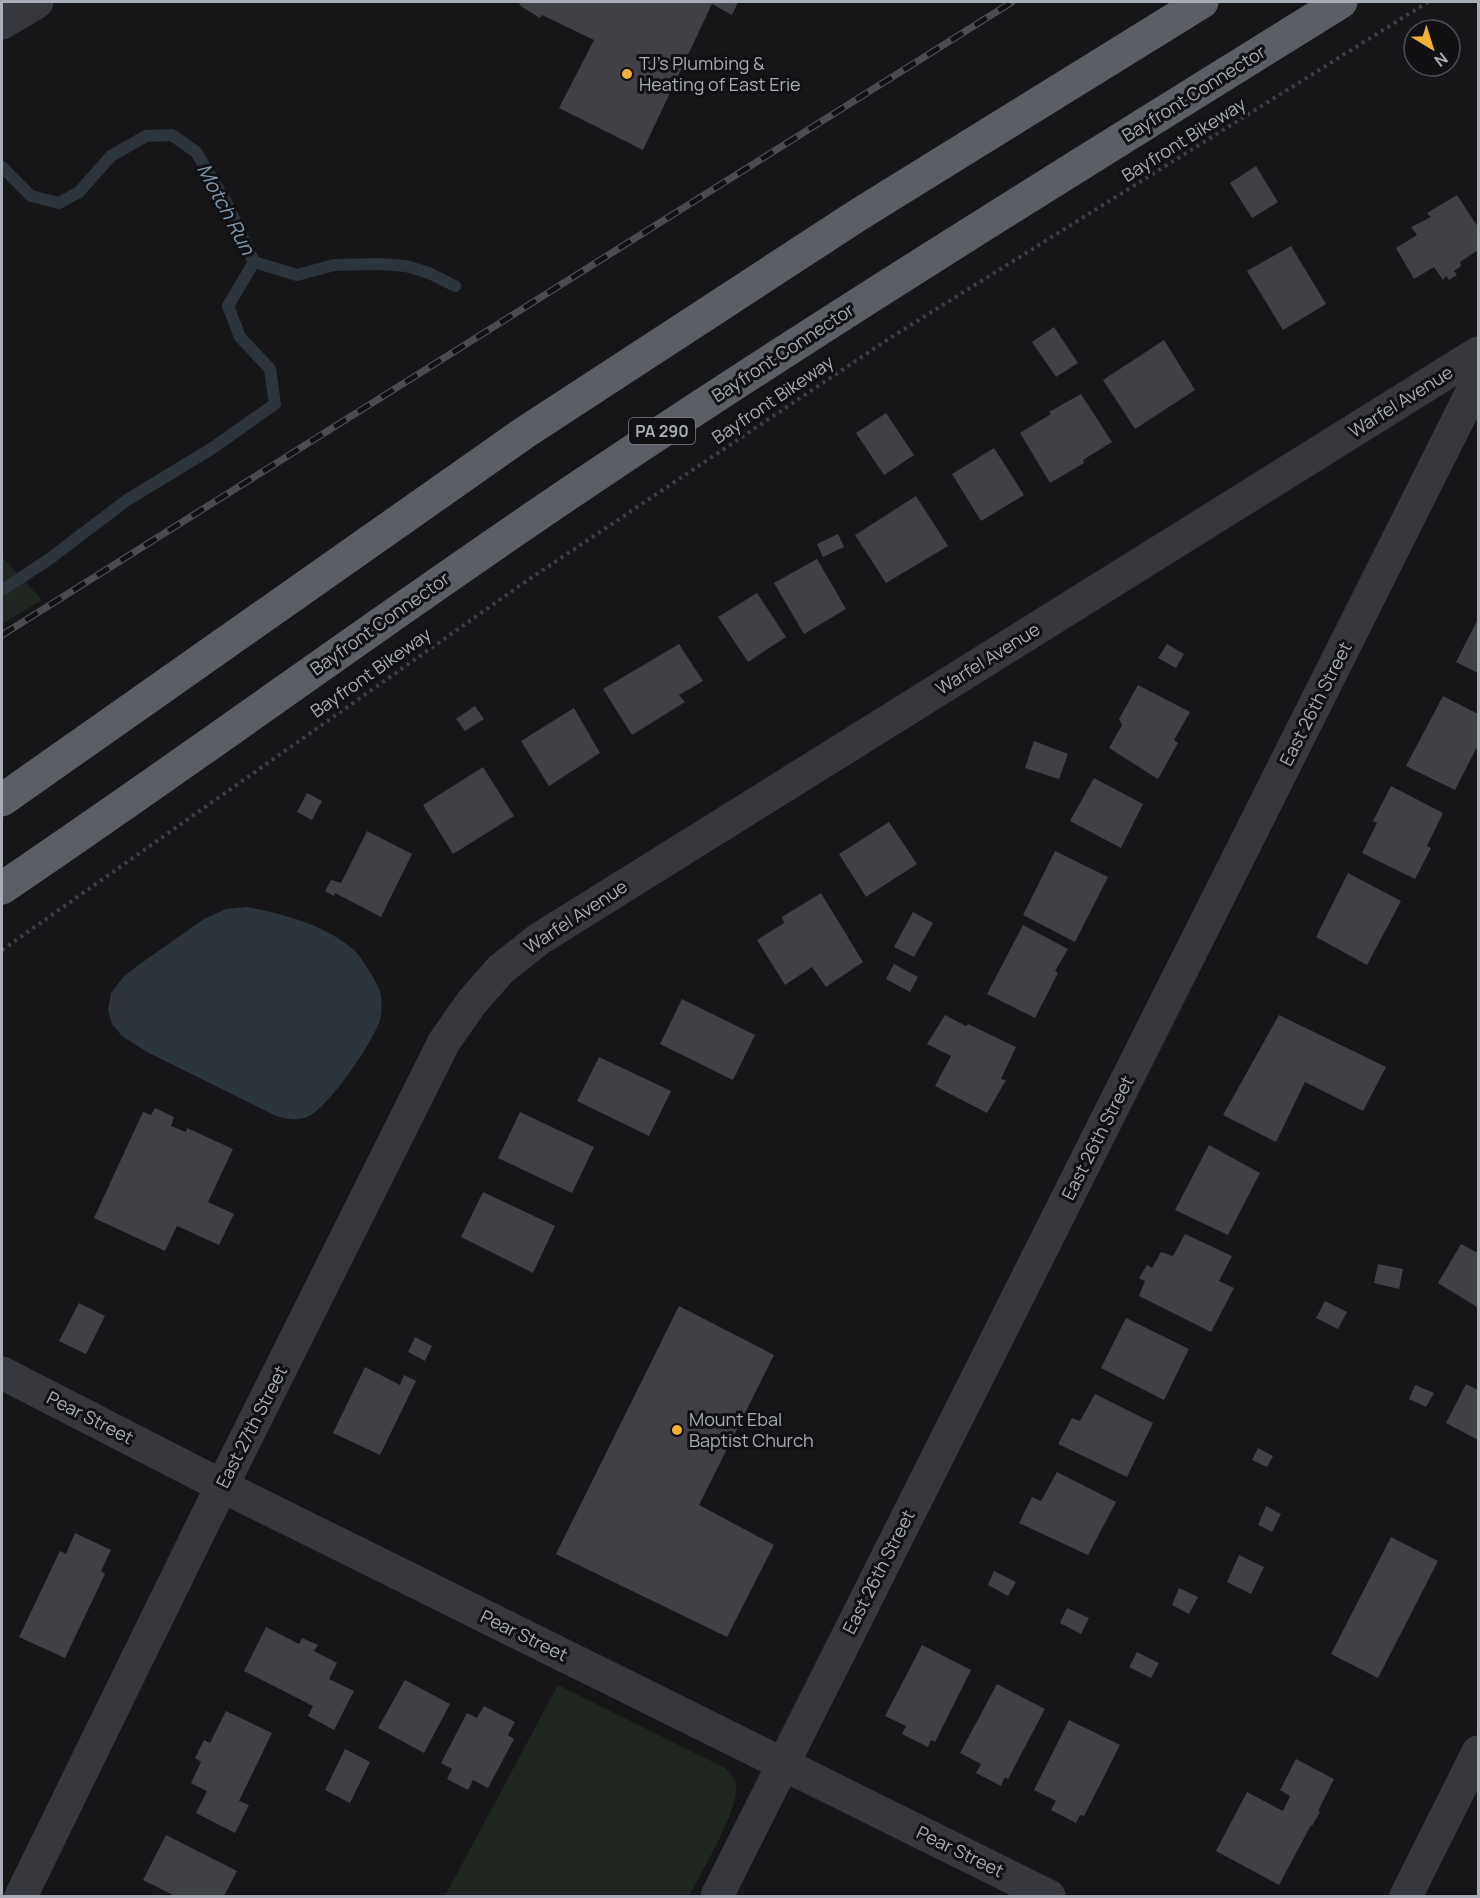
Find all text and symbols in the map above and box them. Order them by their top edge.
north arrow [1402,18,1462,78]
street label: Bayfront Connector [1117,39,1270,147]
text: N [1430,48,1453,72]
place label: TJ's Plumbing & Heating of East Erie [639,51,801,96]
marker: TJ's Plumbing & Heating of East Erie [620,67,634,81]
street label: Bayfront Bikeway [1117,91,1250,187]
water label: Motch Run [191,158,262,260]
street label: Bayfront Connector [707,297,859,407]
street label: Bayfront Bikeway [707,349,838,449]
street label: Warfel Avenue [1344,360,1457,443]
road number: PA 290 [629,418,695,444]
street label: Bayfront Connector [305,566,454,680]
street label: Warfel Avenue [931,617,1044,700]
street label: Bayfront Bikeway [305,621,436,723]
street label: East 26th Street [1273,637,1357,770]
street label: Warfel Avenue [519,874,632,958]
street label: East 26th Street [1055,1071,1139,1204]
street label: East 27th Street [210,1361,292,1492]
street label: Pear Street [43,1385,138,1449]
place label: Mount Ebal Baptist Church [689,1407,814,1452]
marker: Mount Ebal Baptist Church [670,1423,684,1437]
street label: East 26th Street [836,1505,920,1638]
street label: Pear Street [477,1604,572,1667]
street label: Pear Street [913,1820,1008,1883]

